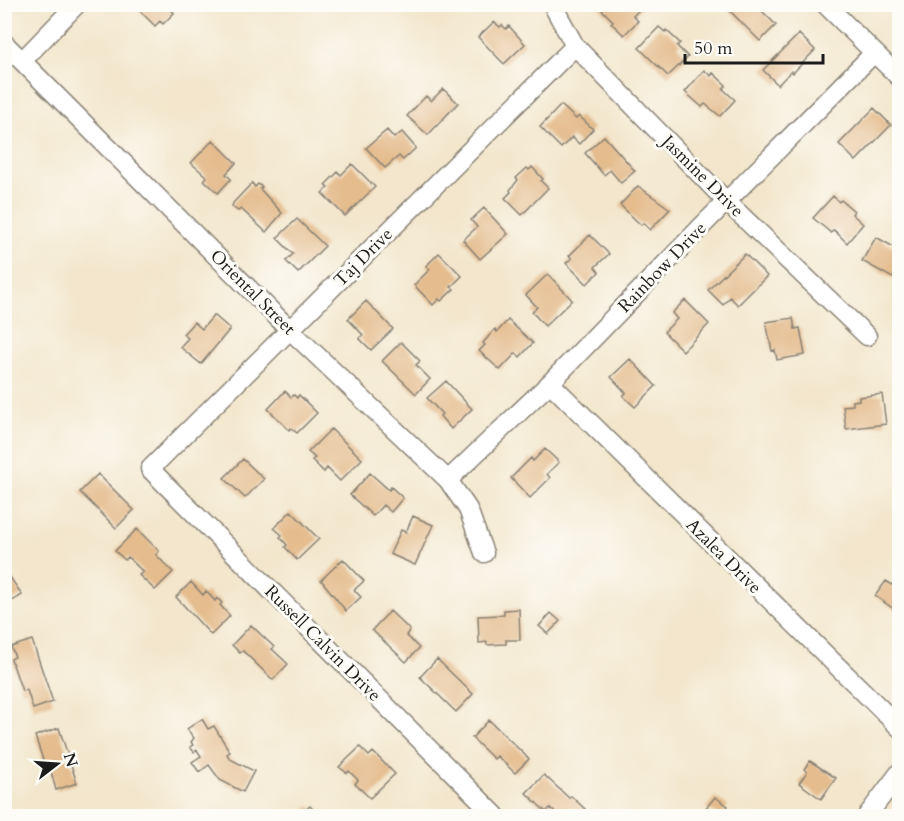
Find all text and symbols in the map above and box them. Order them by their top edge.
scale bar [685,27,823,65]
text: 50 m [694,36,733,61]
street label: Jasmine Drive [654,128,749,223]
street label: Rainbow Drive [612,216,712,318]
street label: Taj Drive [328,222,399,293]
street label: Oriental Street [204,244,301,341]
street label: Azalea Drive [680,513,767,600]
street label: Russell Calvin Drive [259,580,386,707]
north arrow [27,734,87,794]
text: N [58,750,83,770]

